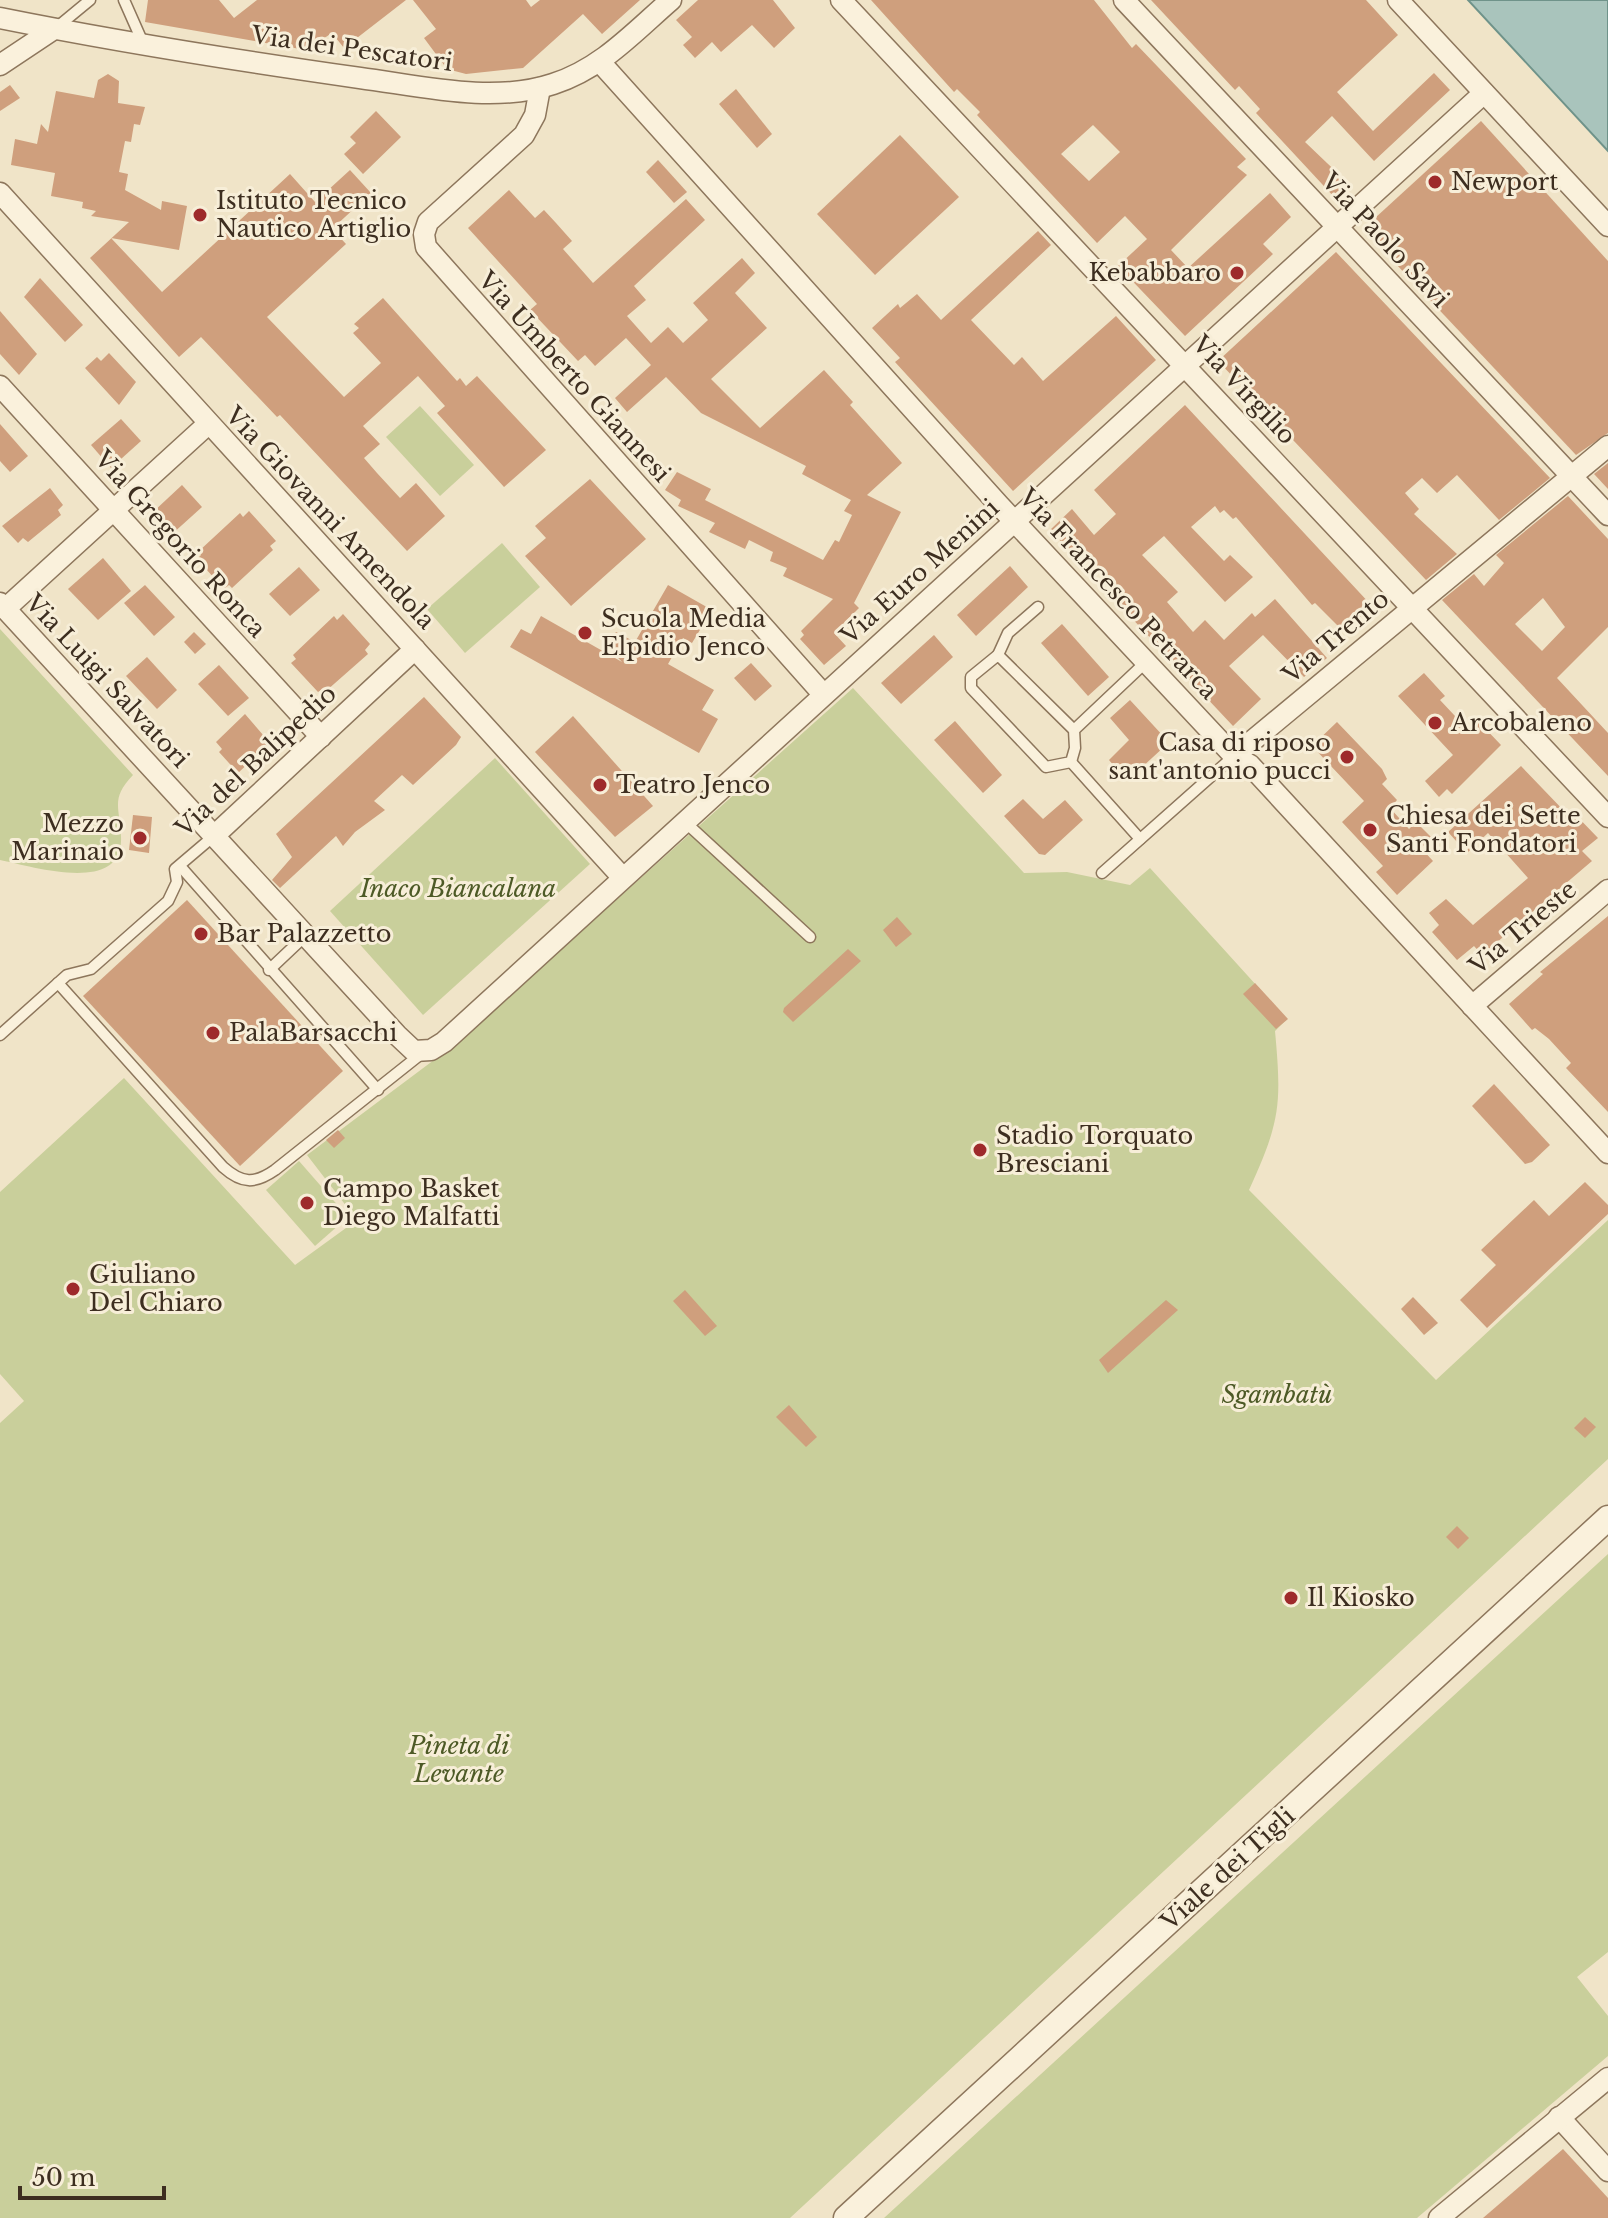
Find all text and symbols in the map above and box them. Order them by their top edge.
street label: Via dei Pescatori [249,20,454,77]
street label: Via Paolo Savi [1315,166,1455,313]
place label: Newport [1451,167,1558,196]
marker: Newport [1426,173,1444,191]
place label: Istituto Tecnico Nautico Artiglio [216,186,411,243]
marker: Istituto Tecnico Nautico Artiglio [191,206,209,224]
place label: Kebabbaro [1089,258,1221,287]
marker: Kebabbaro [1228,264,1246,282]
street label: Via Umberto Giannesi [472,265,677,488]
street label: Via Virgilio [1186,329,1302,450]
street label: Via Giovanni Amendola [219,400,442,635]
street label: Via Gregorio Ronca [88,443,272,644]
street label: Via Francesco Petrarca [1012,482,1224,706]
street label: Via Euro Menini [834,493,1005,651]
street label: Via Trento [1276,584,1395,690]
street label: Via Luigi Salvatori [19,587,195,773]
place label: Scuola Media Elpidio Jenco [601,604,767,661]
marker: Scuola Media Elpidio Jenco [576,624,594,642]
street label: Via del Balipedio [169,679,342,843]
place label: Arcobaleno [1450,708,1592,737]
marker: Arcobaleno [1426,714,1444,732]
place label: Casa di riposo sant'antonio pucci [1108,728,1331,785]
marker: Casa di riposo sant'antonio pucci [1338,748,1356,766]
place label: Teatro Jenco [616,770,770,799]
marker: Teatro Jenco [591,776,609,794]
place label: Chiesa dei Sette Santi Fondatori [1386,801,1581,858]
place label: Mezzo Marinaio [11,809,124,866]
marker: Chiesa dei Sette Santi Fondatori [1361,821,1379,839]
marker: Mezzo Marinaio [131,829,149,847]
park label: Inaco Biancalana [359,874,556,903]
street label: Via Trieste [1463,875,1582,981]
place label: Bar Palazzetto [217,919,391,948]
marker: Bar Palazzetto [192,925,210,943]
place label: PalaBarsacchi [229,1018,397,1047]
marker: PalaBarsacchi [204,1024,222,1042]
place label: Stadio Torquato Bresciani [996,1121,1193,1178]
marker: Stadio Torquato Bresciani [971,1141,989,1159]
place label: Campo Basket Diego Malfatti [323,1174,500,1231]
marker: Campo Basket Diego Malfatti [298,1194,316,1212]
place label: Giuliano Del Chiaro [89,1260,223,1317]
marker: Giuliano Del Chiaro [64,1280,82,1298]
park label: Sgambatù [1221,1380,1333,1409]
place label: Il Kiosko [1307,1583,1415,1612]
marker: Il Kiosko [1282,1589,1300,1607]
park label: Pineta di Levante [407,1731,510,1788]
street label: Viale dei Tigli [1154,1801,1300,1937]
scale bar [20,2150,164,2200]
text: 50 m [32,2163,96,2192]

